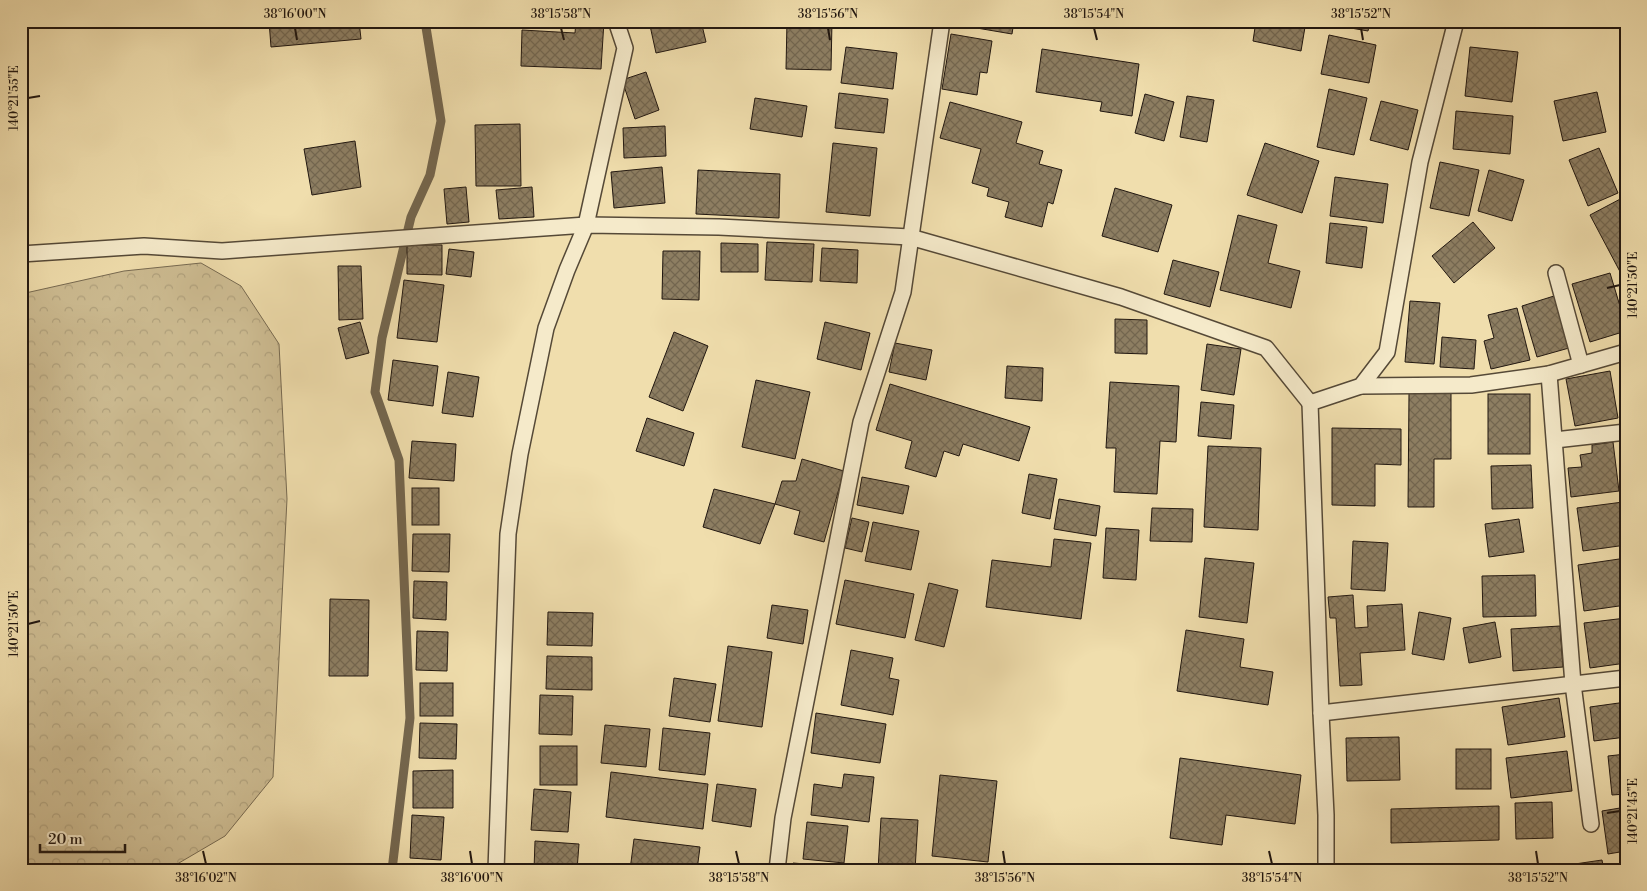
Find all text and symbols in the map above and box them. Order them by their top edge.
text: 38°16'00"N [264,7,326,22]
text: 38°15'58"N [531,7,591,22]
text: 38°15'56"N [798,7,858,22]
text: 38°15'54"N [1064,7,1124,22]
text: 38°15'52"N [1331,7,1391,22]
text: 140°21'55"E [7,65,22,131]
text: 140°21'50"E [1626,252,1641,318]
text: 140°21'50"E [7,591,22,657]
text: 140°21'45"E [1626,778,1641,844]
scale bar [40,821,125,853]
text: 20 m [48,830,83,849]
text: 38°16'02"N [175,871,237,886]
text: 38°16'00"N [441,871,503,886]
text: 38°15'58"N [709,871,769,886]
text: 38°15'56"N [975,871,1035,886]
text: 38°15'54"N [1242,871,1302,886]
text: 38°15'52"N [1508,871,1568,886]

